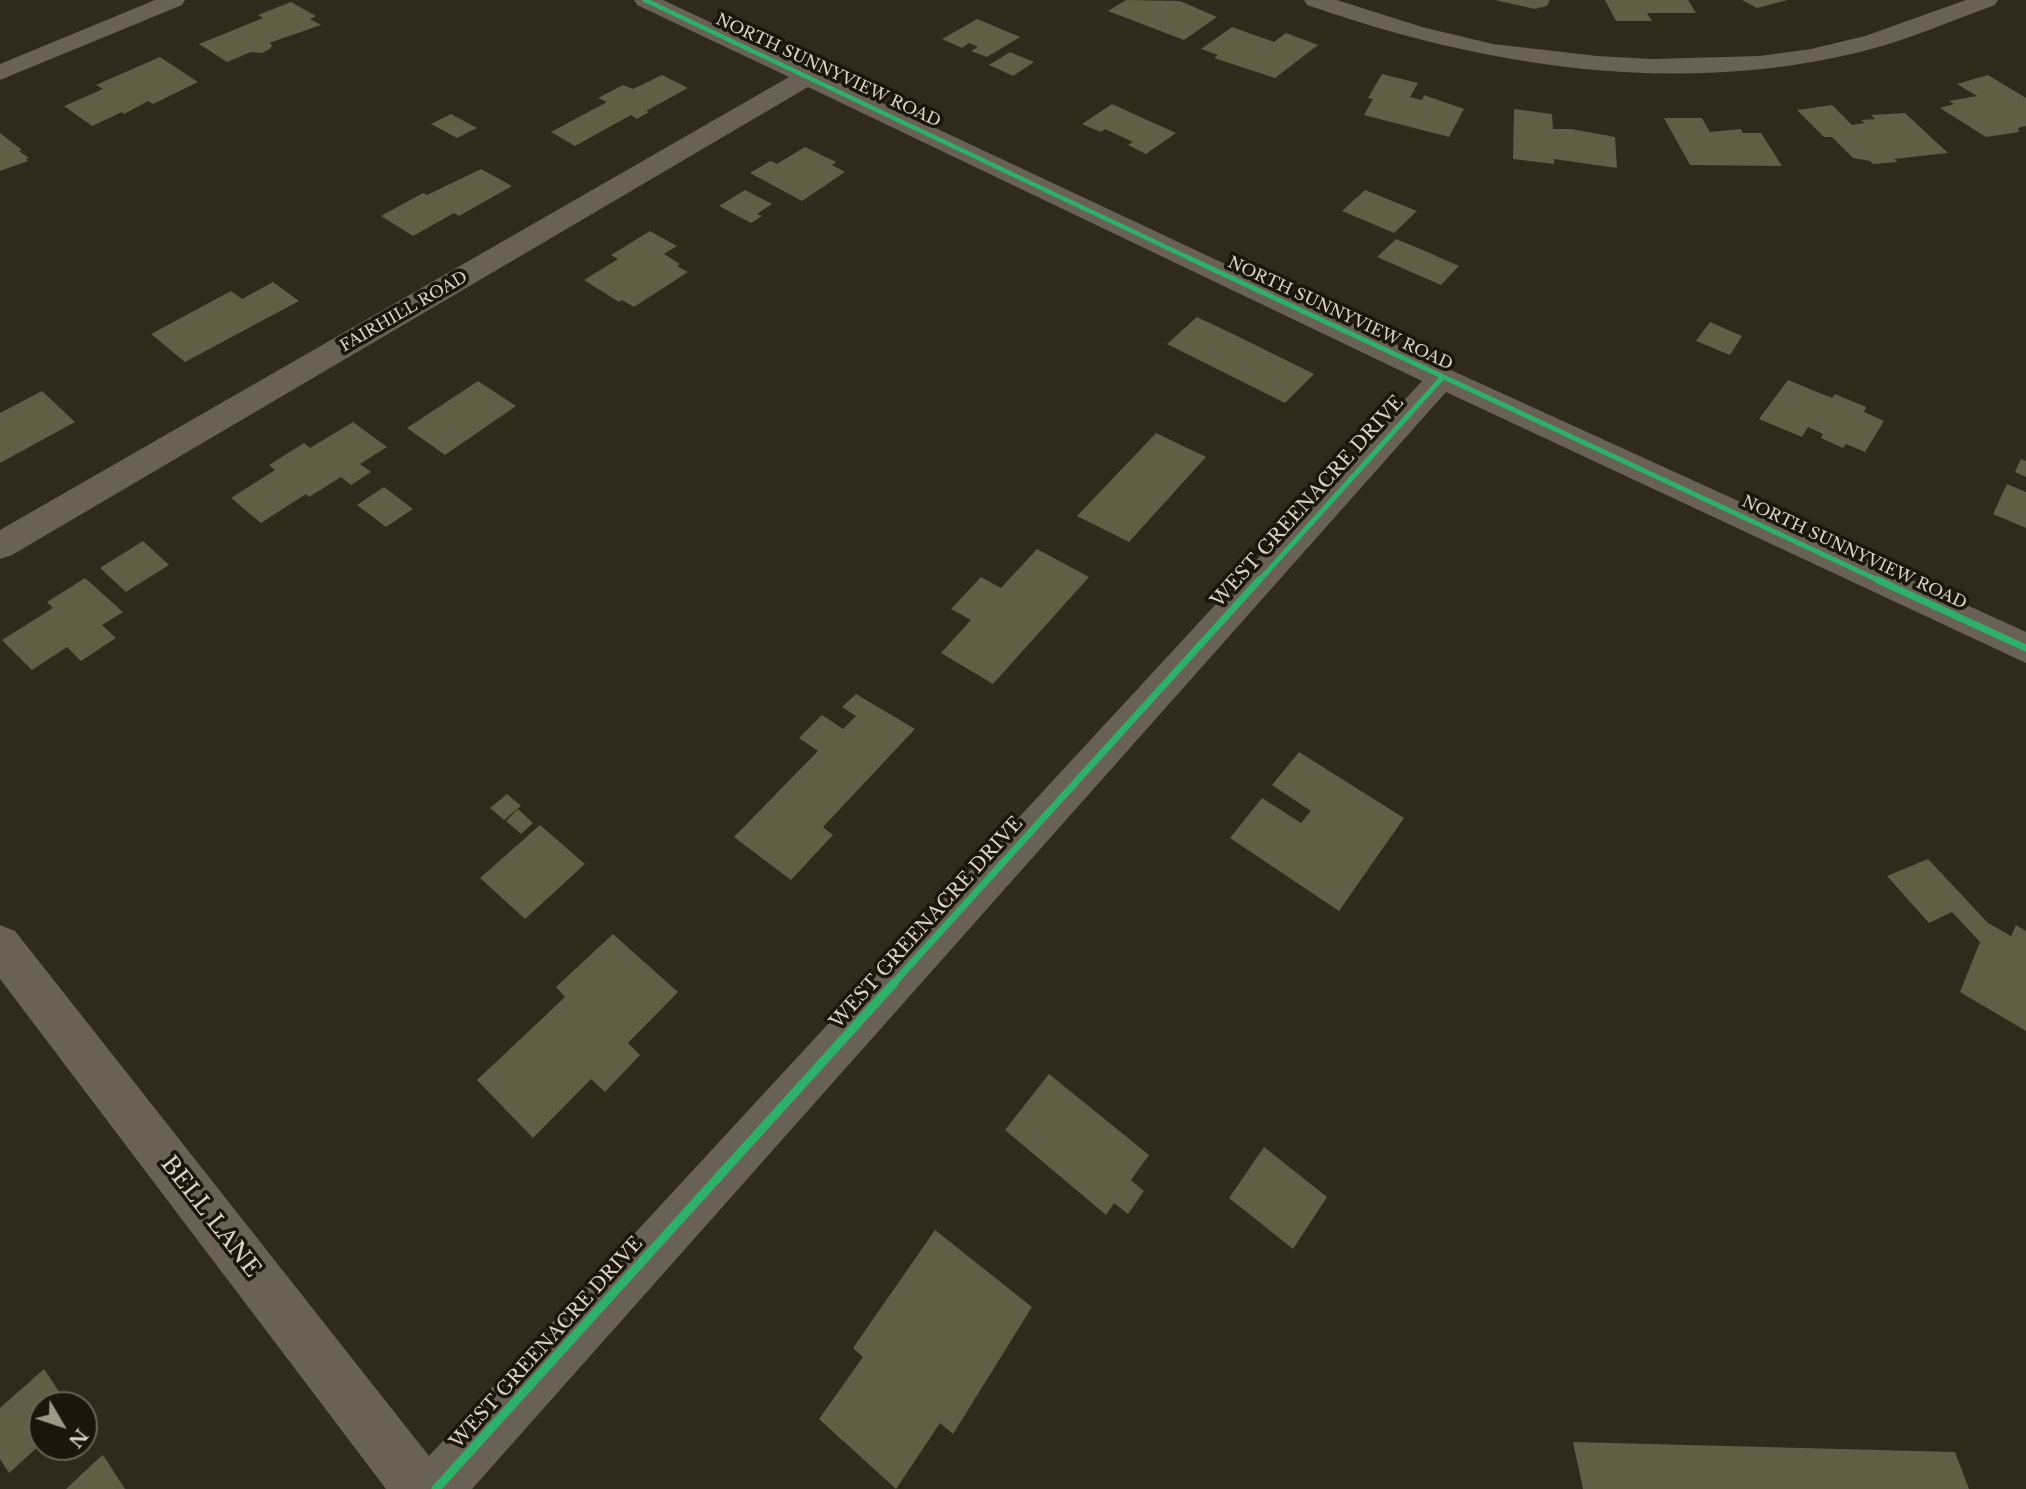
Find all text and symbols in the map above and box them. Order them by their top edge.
street label: NORTH SUNNYVIEW ROAD [712,10,944,132]
street label: NORTH SUNNYVIEW ROAD [1224,253,1456,375]
street label: FAIRHILL ROAD [337,268,471,356]
street label: WEST GREENACRE DRIVE [1207,392,1409,612]
street label: NORTH SUNNYVIEW ROAD [1738,492,1970,614]
street label: WEST GREENACRE DRIVE [826,813,1028,1033]
street label: BELL LANE [154,1151,266,1283]
street label: WEST GREENACRE DRIVE [446,1233,648,1453]
north arrow [28,1391,98,1461]
text: N [64,1424,93,1452]

